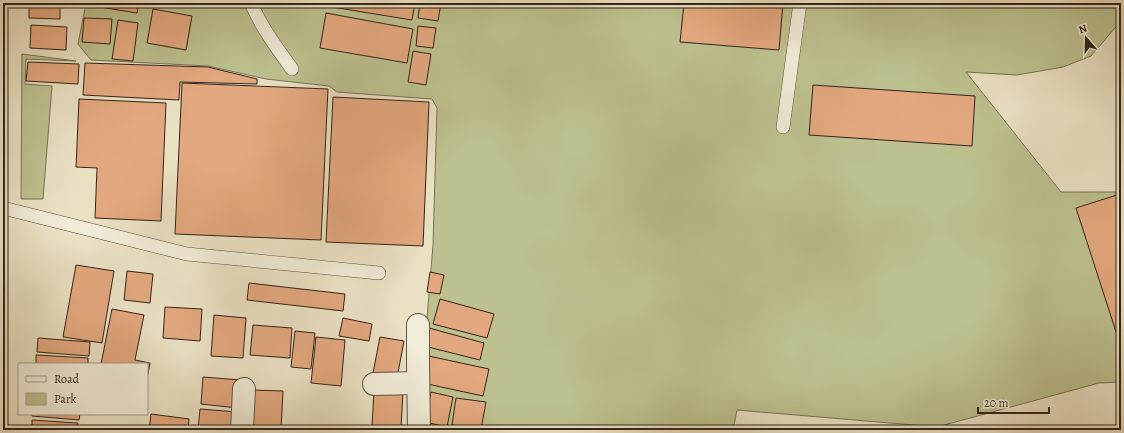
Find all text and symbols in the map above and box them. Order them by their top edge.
north arrow [1066,18,1106,58]
text: N [1076,21,1089,37]
legend [18,363,148,415]
text: Road [54,371,80,387]
scale bar [978,389,1049,415]
text: Park [54,391,77,407]
text: 20 m [984,395,1008,411]

